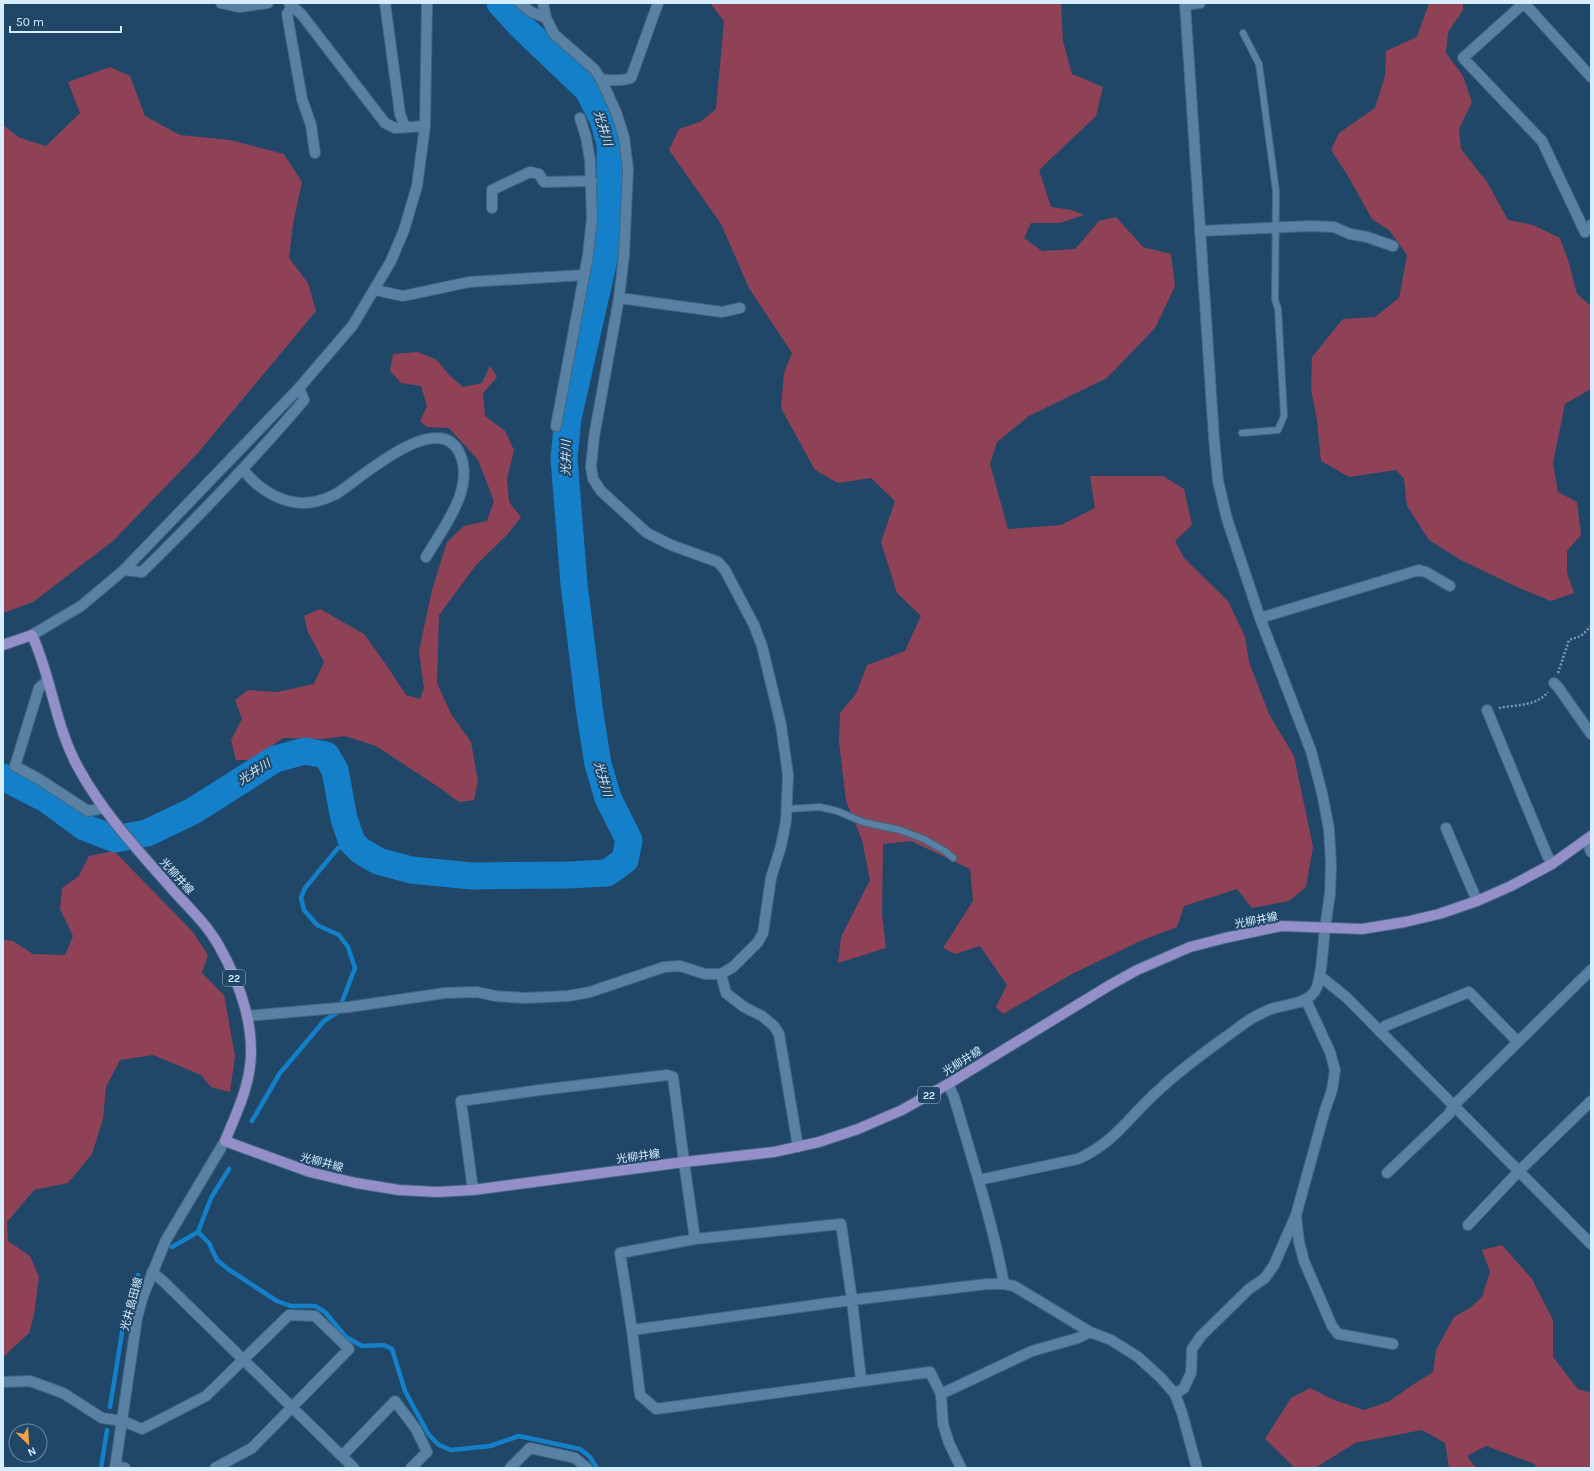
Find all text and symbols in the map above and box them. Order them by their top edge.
scale bar [10,8,121,34]
text: 50 m [16,15,44,29]
water label: 光井川 [591,109,616,149]
water label: 光井川 [559,438,573,476]
water label: 光井川 [235,755,275,788]
water label: 光井川 [591,760,615,800]
street label: 光柳井線 [157,856,196,897]
street label: 光柳井線 [1233,910,1279,931]
road number: 22 [223,970,245,986]
street label: 光柳井線 [940,1044,984,1079]
road number: 22 [918,1087,940,1103]
street label: 光柳井線 [615,1147,661,1166]
street label: 光柳井線 [299,1151,345,1174]
street label: 光井島田線 [118,1276,145,1332]
north arrow [8,1423,48,1463]
text: N [26,1444,38,1459]

